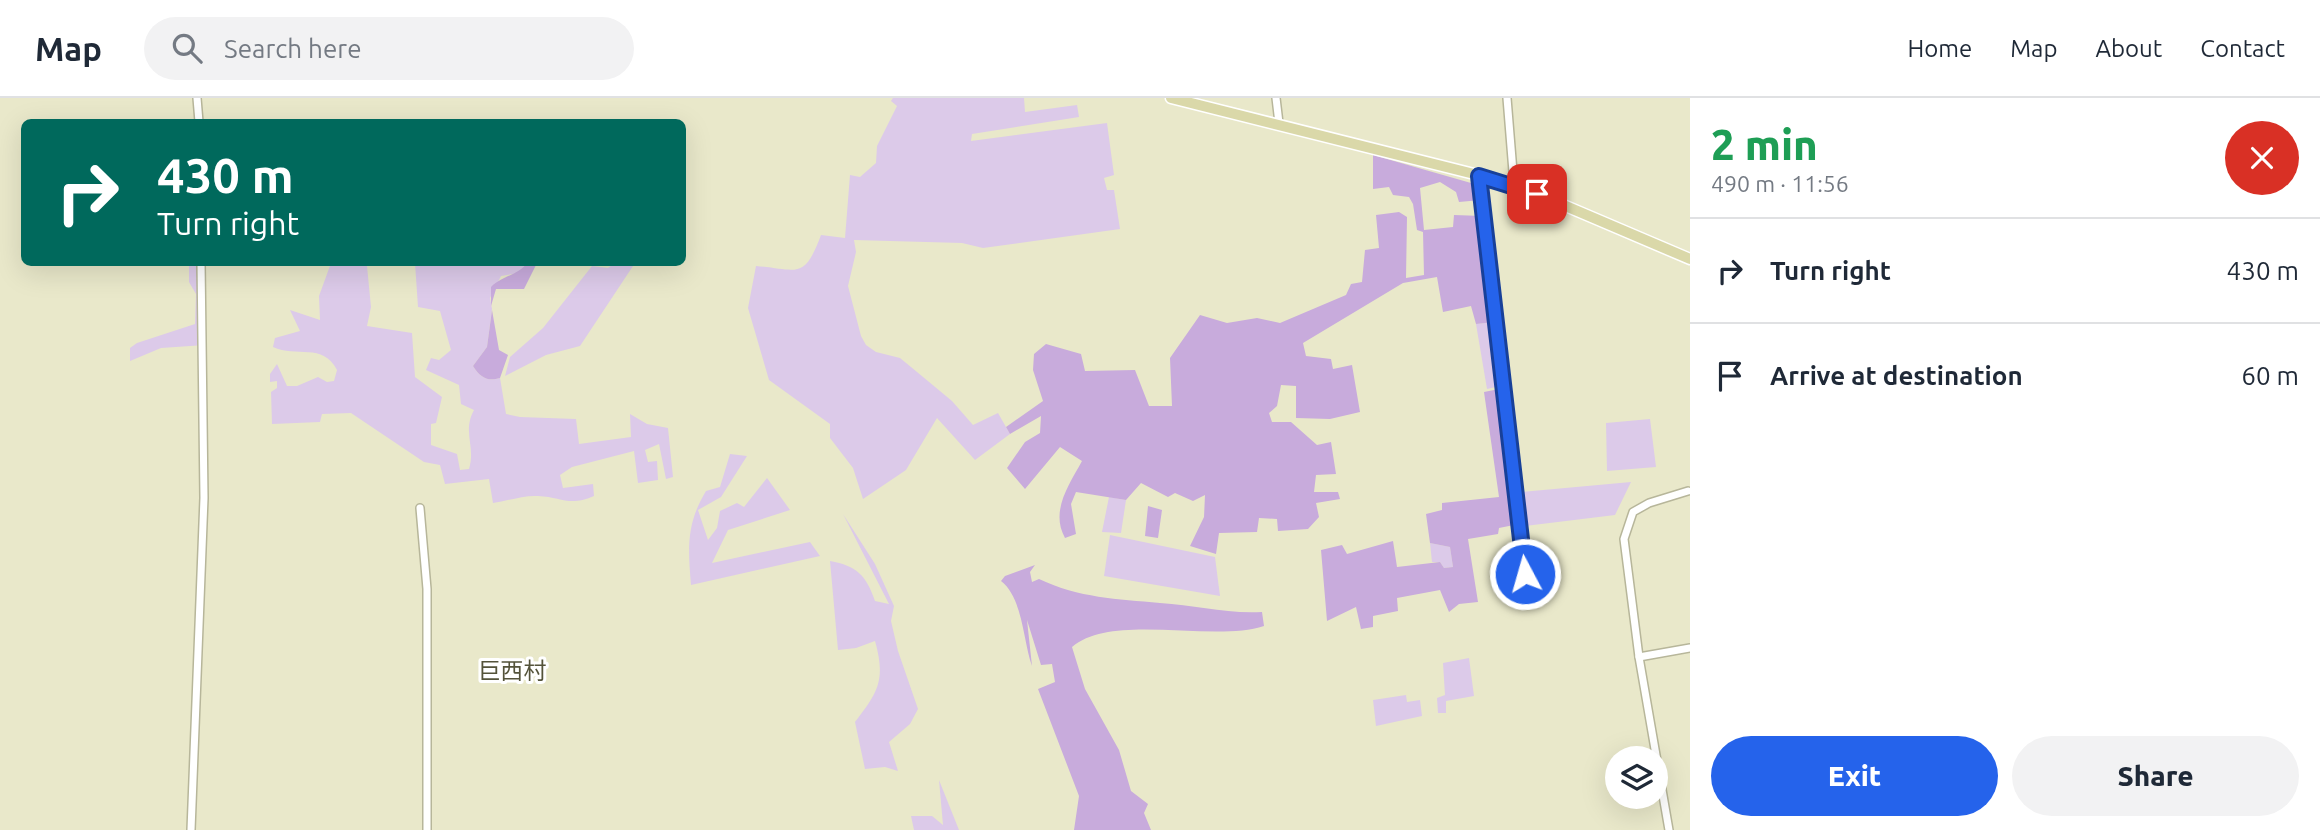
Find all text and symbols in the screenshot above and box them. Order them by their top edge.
search box [144,17,634,80]
icon: search [168,29,206,67]
text: Map [35,30,102,67]
text: Search here [224,34,362,63]
text: Home [1907,35,1972,62]
text: Map [2010,35,2057,62]
text: About [2095,35,2162,62]
text: Contact [2200,35,2285,62]
text: 2 min [1711,121,1818,168]
button: close [2225,121,2299,195]
icon: right [42,147,133,238]
text: 430 m [157,147,294,202]
pin [1507,164,1567,224]
text: 490 m · 11:56 [1711,171,1849,196]
icon: arrive [1518,175,1556,213]
text: Turn right [157,205,299,241]
icon: right [1711,252,1749,290]
text: Turn right [1770,256,1891,285]
text: 430 m [2227,256,2299,285]
icon: arrive [1711,357,1749,395]
text: Arrive at destination [1770,361,2023,390]
text: 60 m [2241,361,2299,390]
position arrow [1488,537,1562,611]
district label: 巨西村 [478,658,547,683]
button: Exit [1711,736,1998,816]
button: Share [2012,736,2299,816]
map controls [1605,746,1668,809]
button: layers [1605,746,1668,809]

